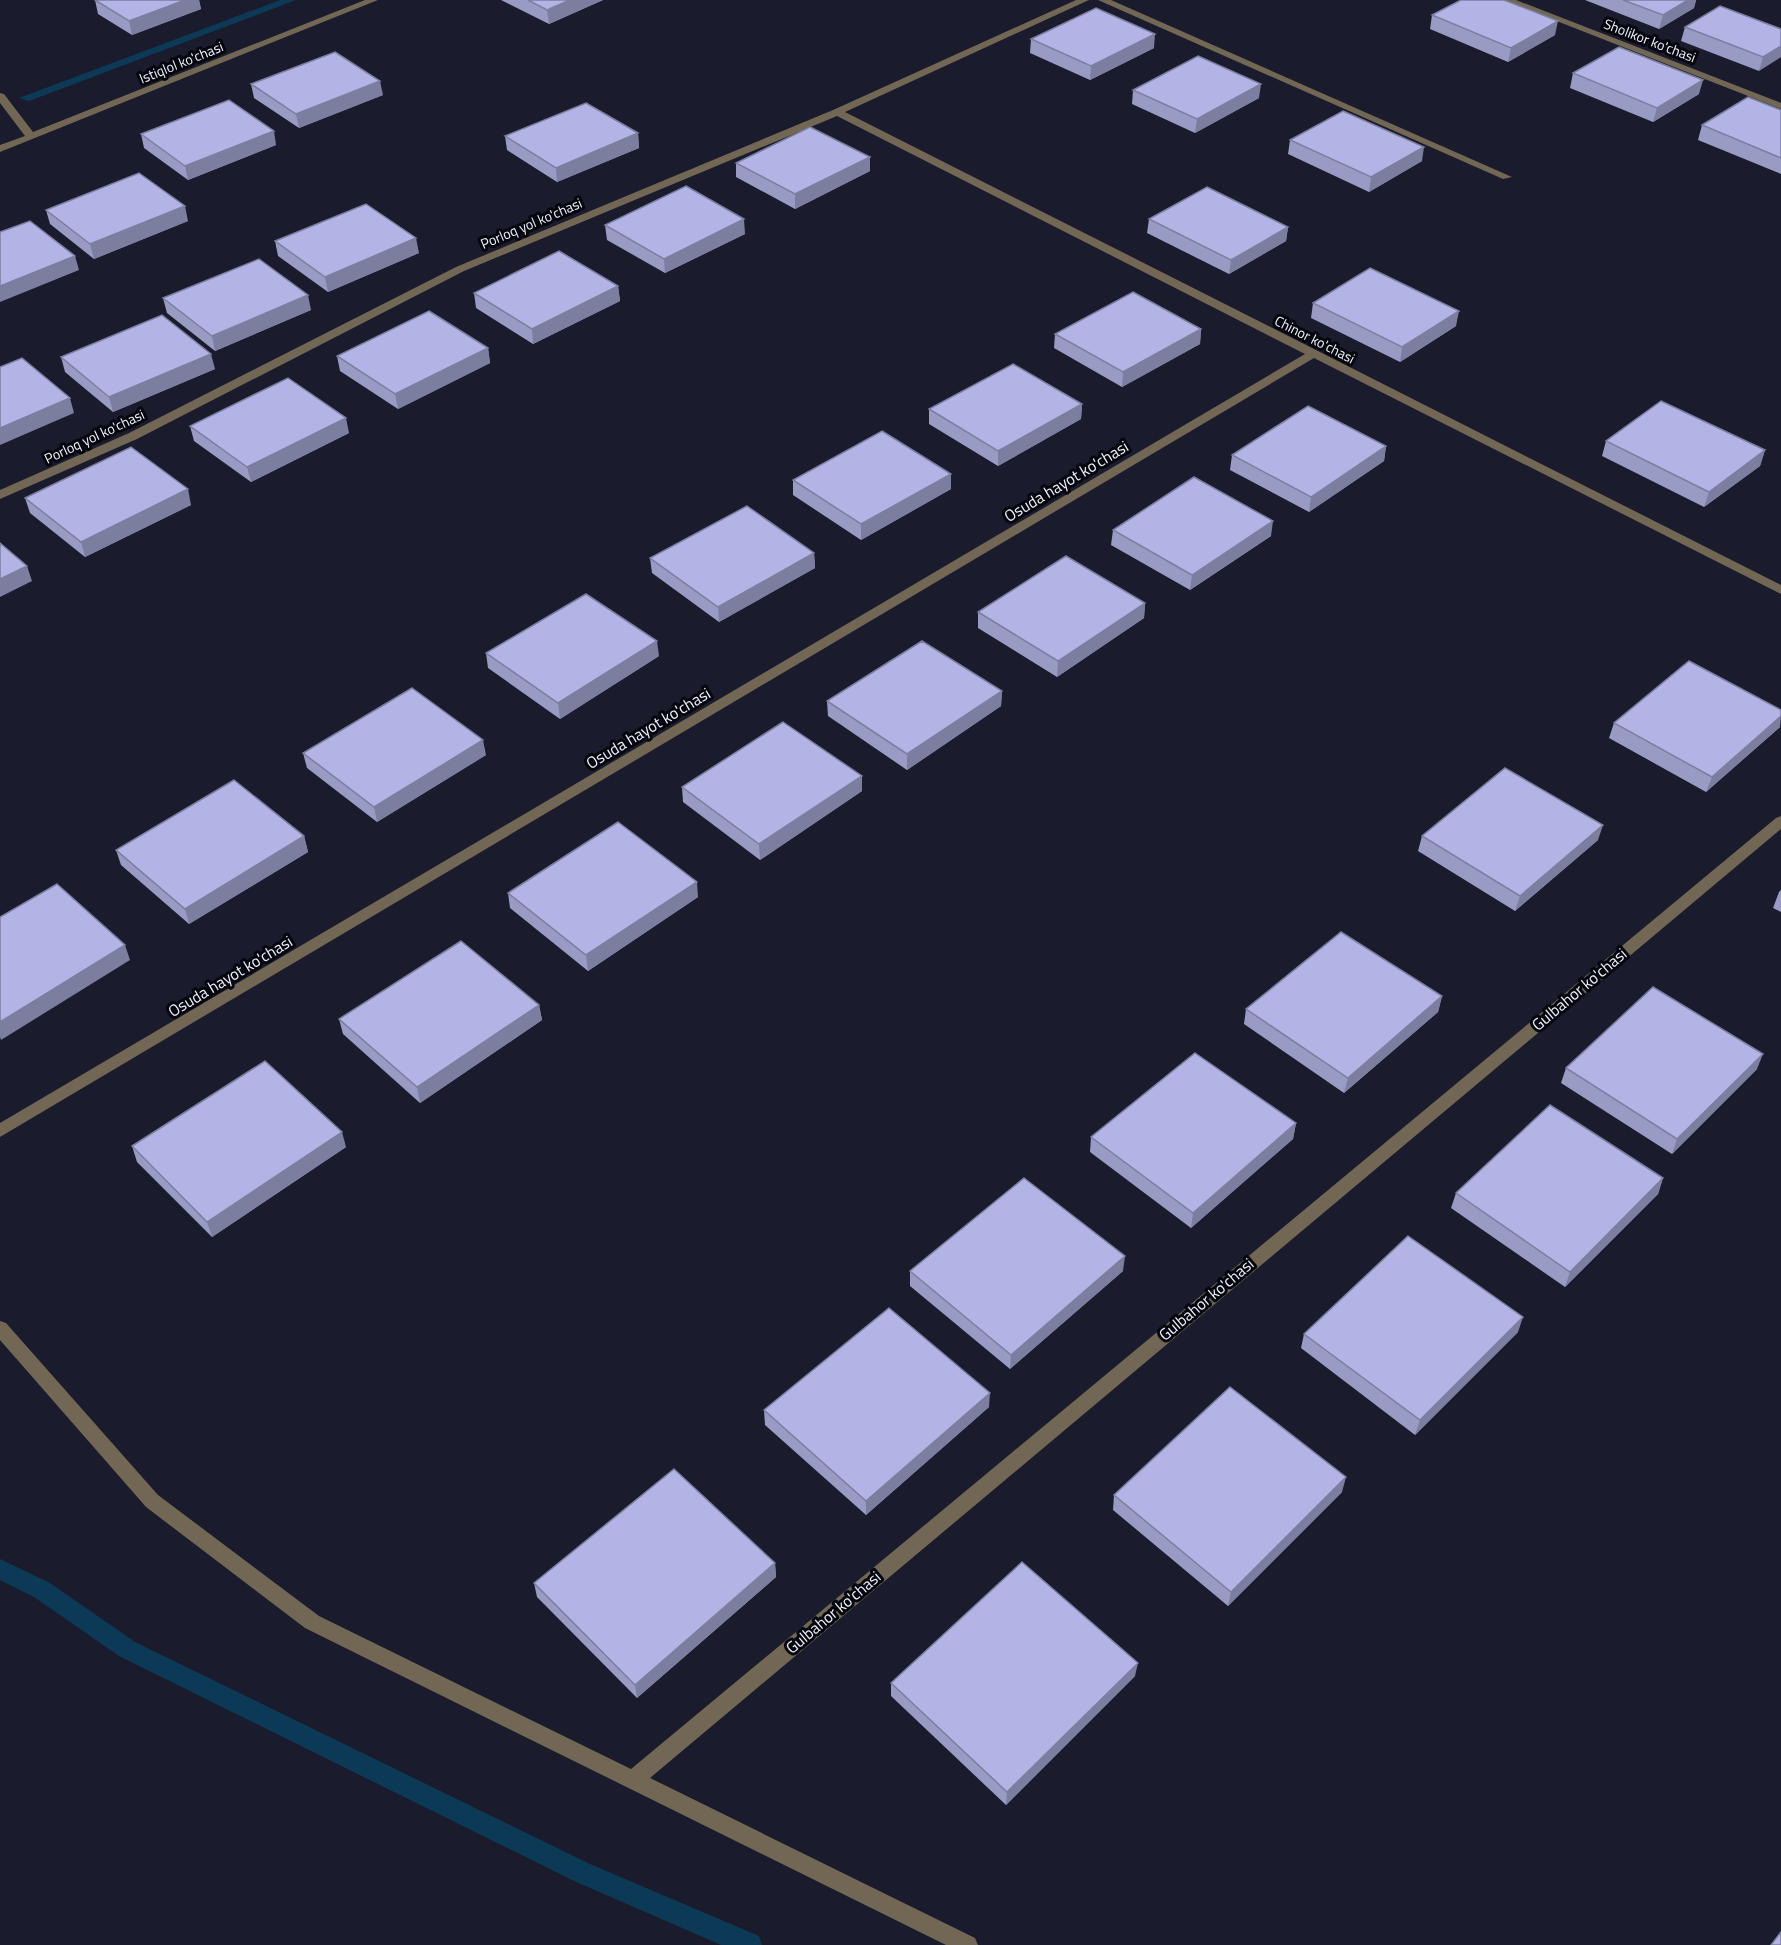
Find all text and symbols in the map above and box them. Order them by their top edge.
street label: Sholikor ko'chasi [1601,13,1699,67]
street label: Istiqlol ko'chasi [136,36,226,88]
street label: Porloq yol ko'chasi [477,192,585,254]
street label: Chinor ko'chasi [1271,310,1359,368]
street label: Porloq yol ko'chasi [40,404,148,468]
street label: Osuda hayot ko'chasi [999,434,1133,528]
street label: Osuda hayot ko'chasi [581,681,715,775]
street label: Osuda hayot ko'chasi [163,929,297,1023]
street label: Gulbahor ko'chasi [1526,942,1632,1036]
street label: Gulbahor ko'chasi [1153,1252,1259,1346]
street label: Gulbahor ko'chasi [780,1565,886,1659]

